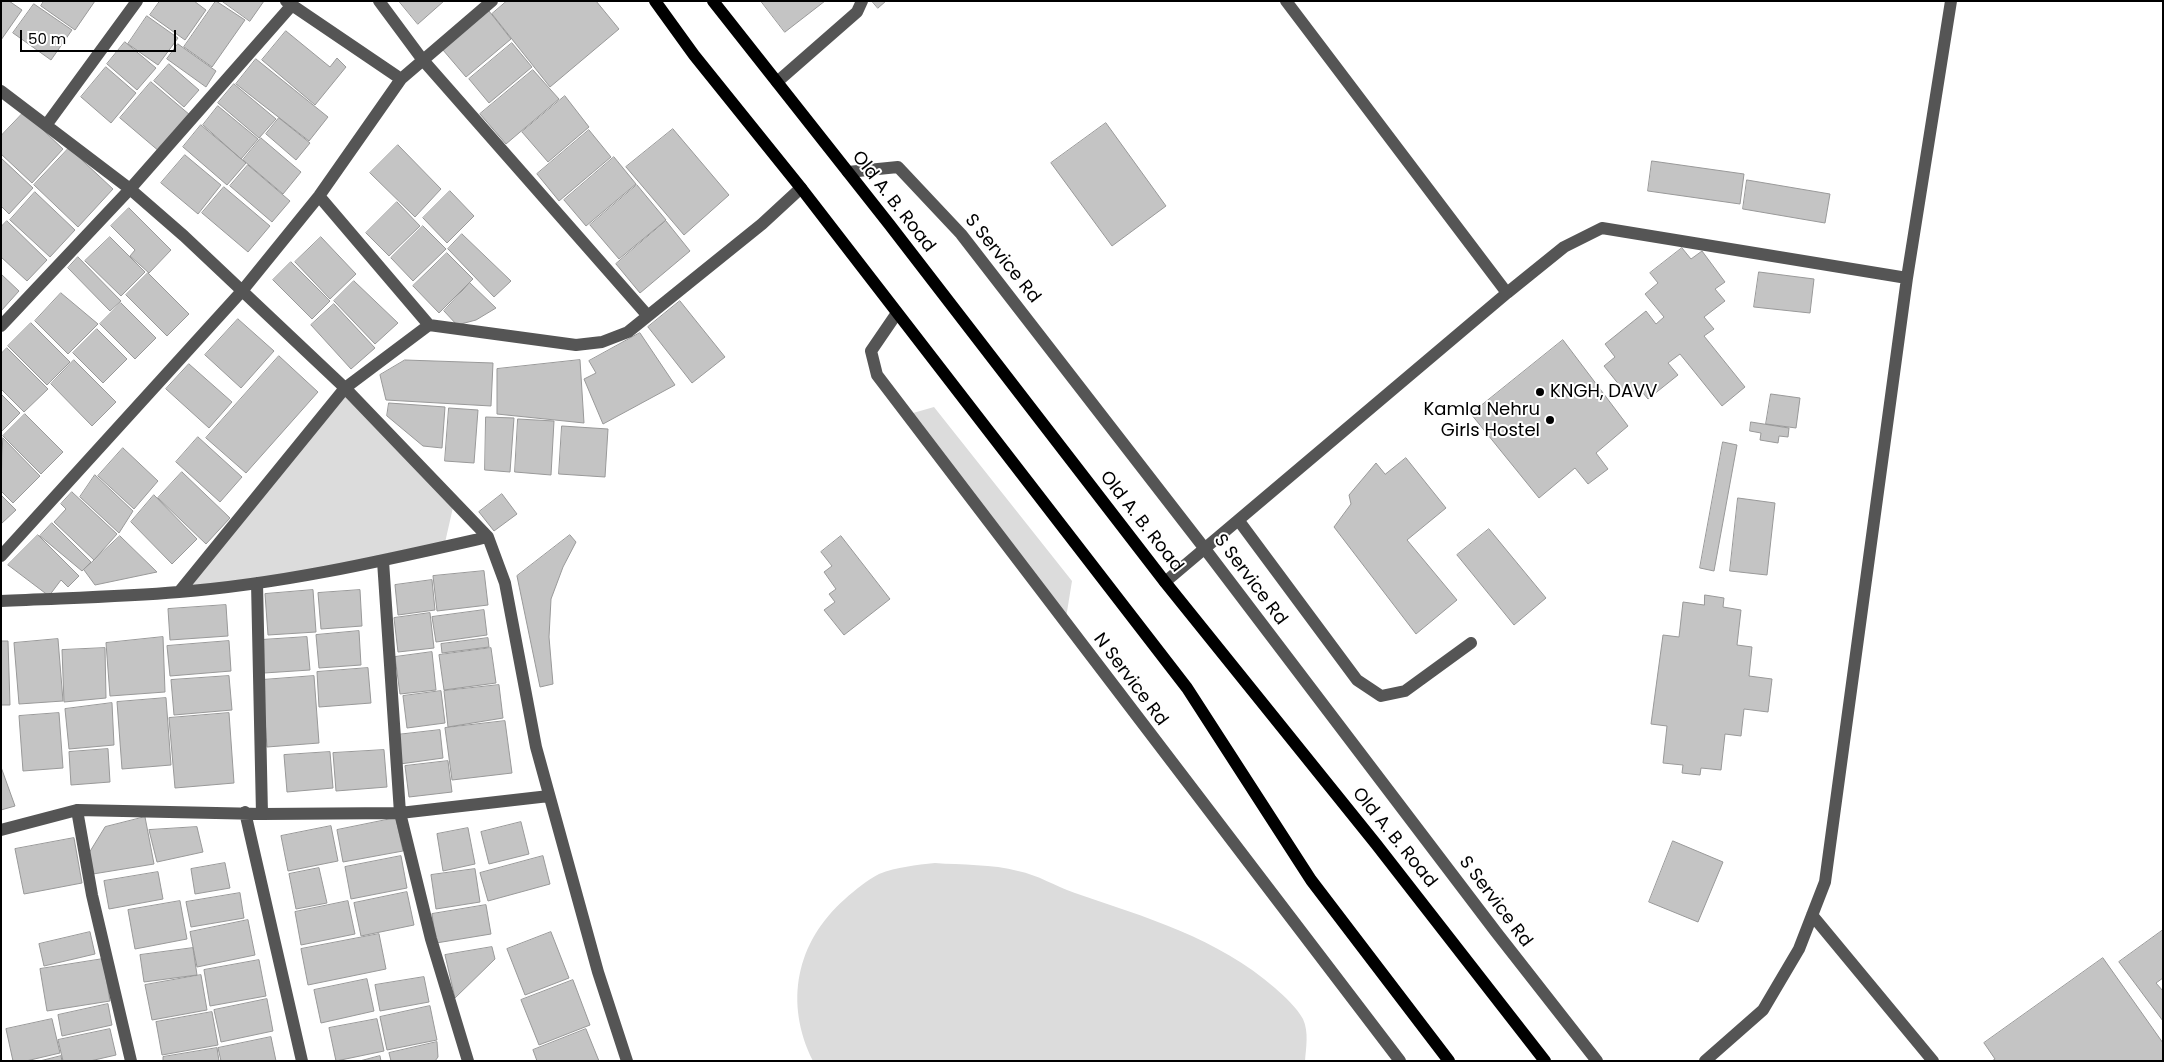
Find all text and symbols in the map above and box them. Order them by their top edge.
scale bar [22,20,179,52]
text: 50 m [28,28,66,49]
street label: Old A. B. Road [847,147,939,257]
street label: S Service Rd [960,210,1044,308]
place label: KNGH, DAVV [1550,381,1657,403]
marker: KNGH, DAVV [1534,386,1546,398]
place label: Kamla Nehru Girls Hostel [1424,399,1540,442]
marker: Kamla Nehru Girls Hostel [1544,414,1556,426]
street label: Old A. B. Road [1095,467,1187,577]
street label: S Service Rd [1209,530,1291,630]
street label: N Service Rd [1088,629,1172,731]
street label: Old A. B. Road [1347,784,1441,892]
street label: S Service Rd [1454,852,1536,952]

